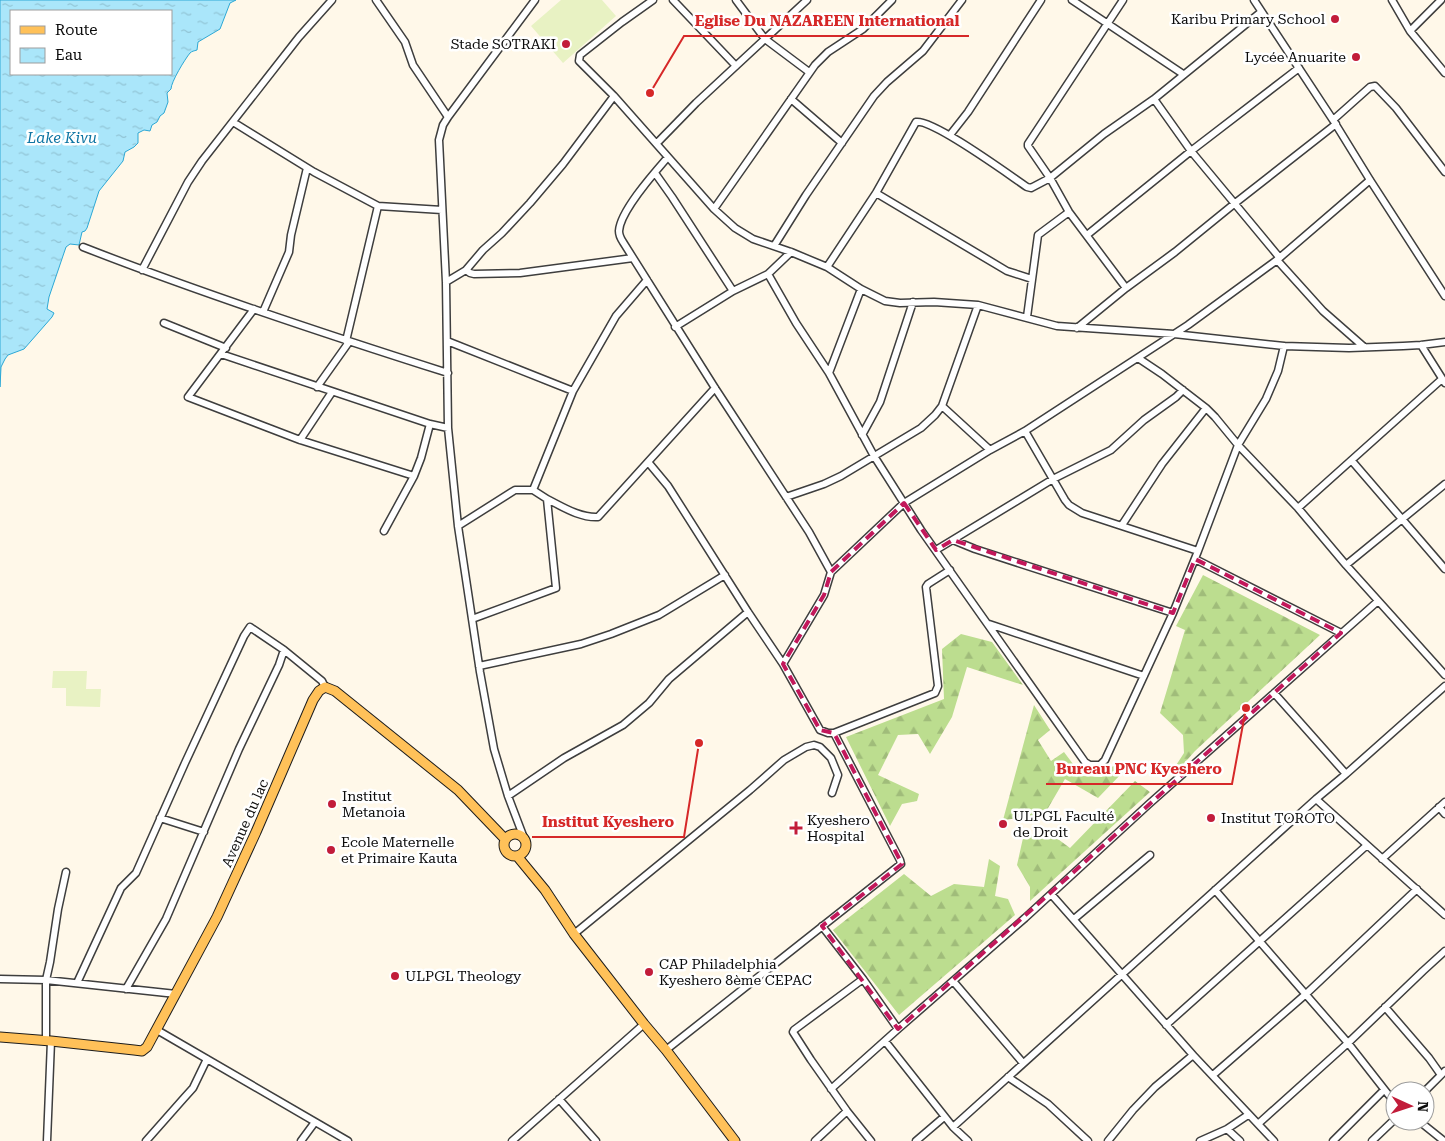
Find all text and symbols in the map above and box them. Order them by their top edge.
callout: Eglise Du NAZAREEN International [684,6,969,36]
legend [10,10,172,75]
place label: Karibu Primary School [1171,11,1326,27]
text: Eglise Du NAZAREEN International [695,12,959,30]
marker: Karibu Primary School [1329,13,1341,25]
text: Route [55,21,97,39]
place label: Stade SOTRAKI [451,36,556,52]
marker: Stade SOTRAKI [560,38,572,50]
text: Eau [55,46,83,64]
place label: Lycée Anuarite [1245,49,1346,65]
marker: Lycée Anuarite [1350,51,1362,63]
water label: Lake Kivu [26,129,97,147]
callout: Bureau PNC Kyeshero [1046,754,1232,784]
text: Bureau PNC Kyeshero [1056,760,1222,778]
street label: Avenue du lac [218,776,272,869]
place label: Institut Metanoia [342,788,406,820]
marker: Institut Metanoia [326,798,338,810]
callout: Institut Kyeshero [532,807,684,837]
place label: ULPGL Faculté de Droit [1013,808,1114,840]
place label: Institut TOROTO [1221,810,1335,826]
place label: Kyeshero Hospital [807,812,870,844]
marker: Institut TOROTO [1205,812,1217,824]
text: Institut Kyeshero [542,813,674,831]
marker: ULPGL Faculté de Droit [997,818,1009,830]
marker: Kyeshero Hospital [789,821,803,835]
place label: Ecole Maternelle et Primaire Kauta [341,834,458,866]
marker: Ecole Maternelle et Primaire Kauta [325,844,337,856]
place label: CAP Philadelphia Kyeshero 8ème CEPAC [659,956,812,988]
marker: CAP Philadelphia Kyeshero 8ème CEPAC [643,966,655,978]
place label: ULPGL Theology [405,968,522,984]
marker: ULPGL Theology [389,970,401,982]
north arrow [1385,1081,1435,1131]
text: N [1415,1101,1431,1113]

